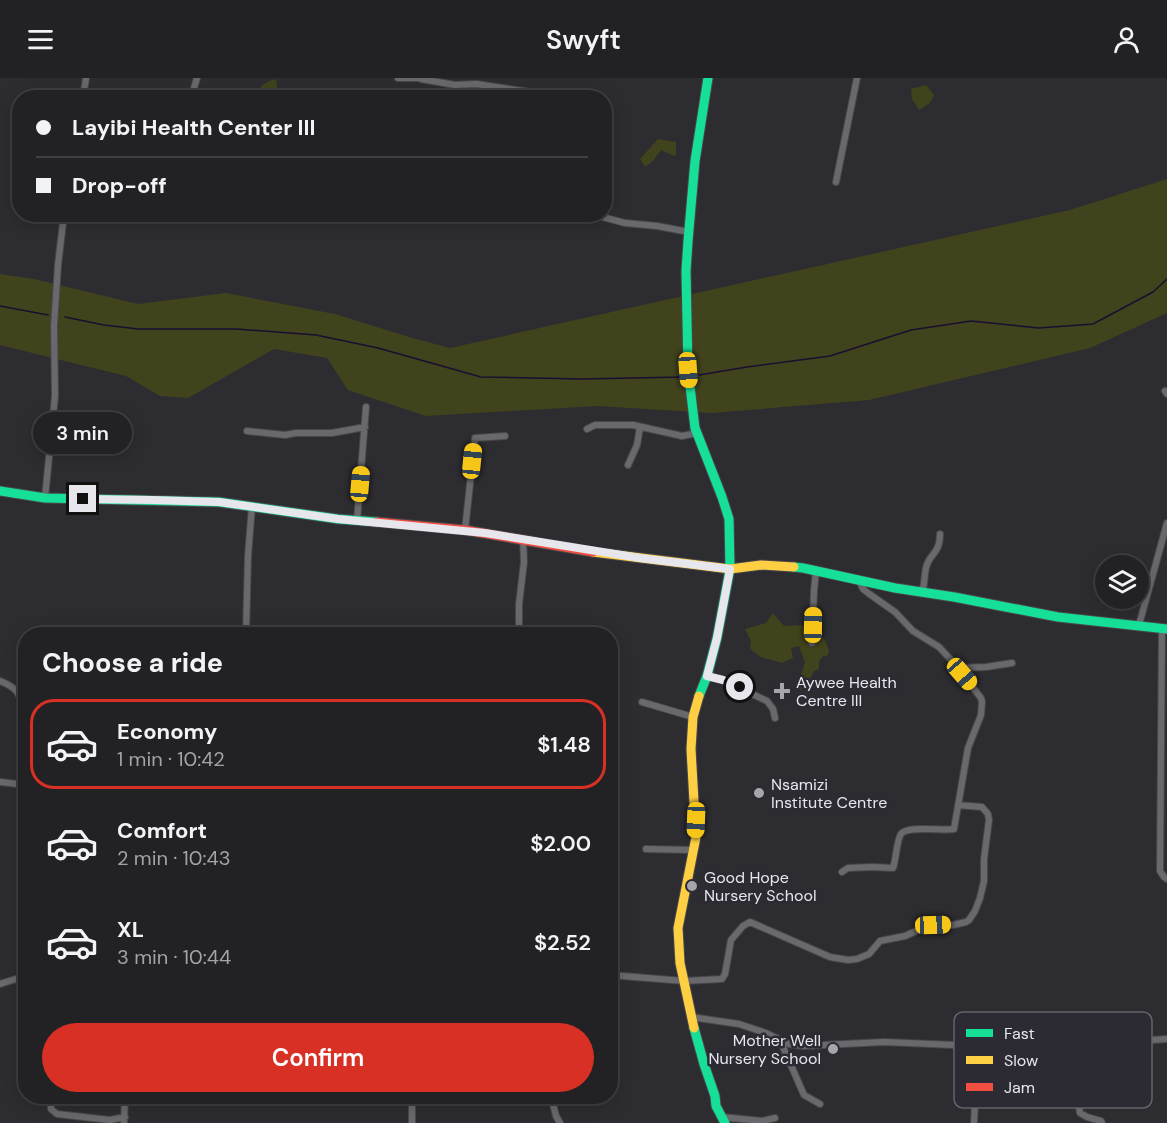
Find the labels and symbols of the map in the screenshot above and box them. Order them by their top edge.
car [678,351,698,389]
callout: 3 min [34,412,132,454]
car [461,442,483,480]
car [349,465,371,503]
route end [69,485,96,512]
car [804,607,822,643]
car [943,655,981,693]
place label: Aywee Health Centre III [796,672,897,711]
route start [726,673,753,700]
marker: Aywee Health Centre III [773,682,791,700]
place label: Nsamizi Institute Centre [771,774,887,813]
marker: Nsamizi Institute Centre [752,786,766,800]
car [686,802,706,838]
place label: Good Hope Nursery School [704,867,817,906]
marker: Good Hope Nursery School [685,879,699,893]
car [915,915,951,935]
legend [954,1012,1152,1108]
text: Fast [1004,1023,1035,1044]
place label: Mother Well Nursery School [708,1030,821,1069]
marker: Mother Well Nursery School [826,1042,840,1056]
text: Slow [1004,1050,1038,1071]
text: Jam [1004,1077,1035,1098]

